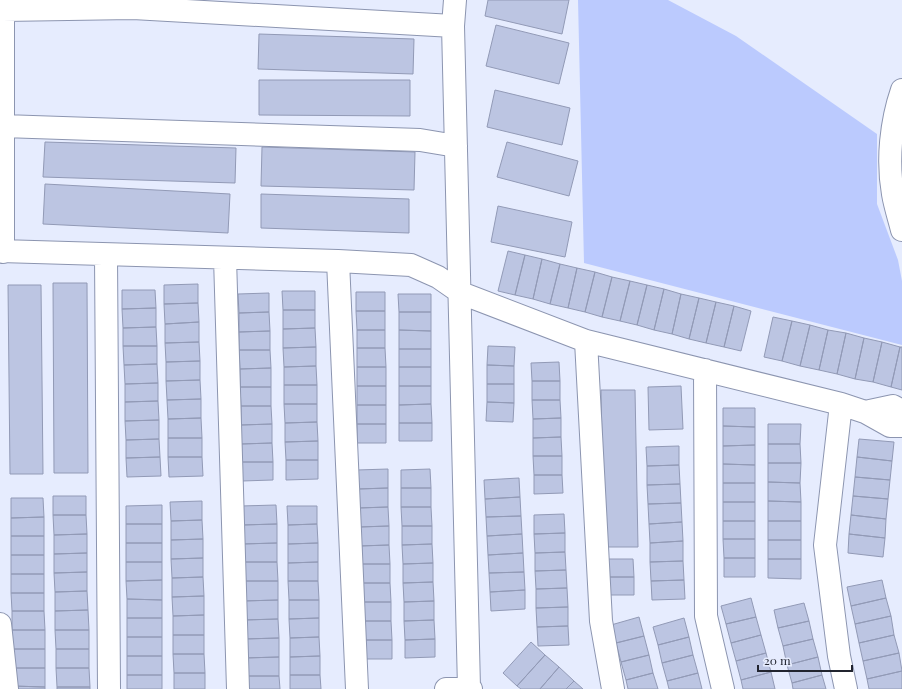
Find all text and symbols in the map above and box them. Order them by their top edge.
scale bar [758,647,852,673]
text: 20 m [764,652,791,668]

